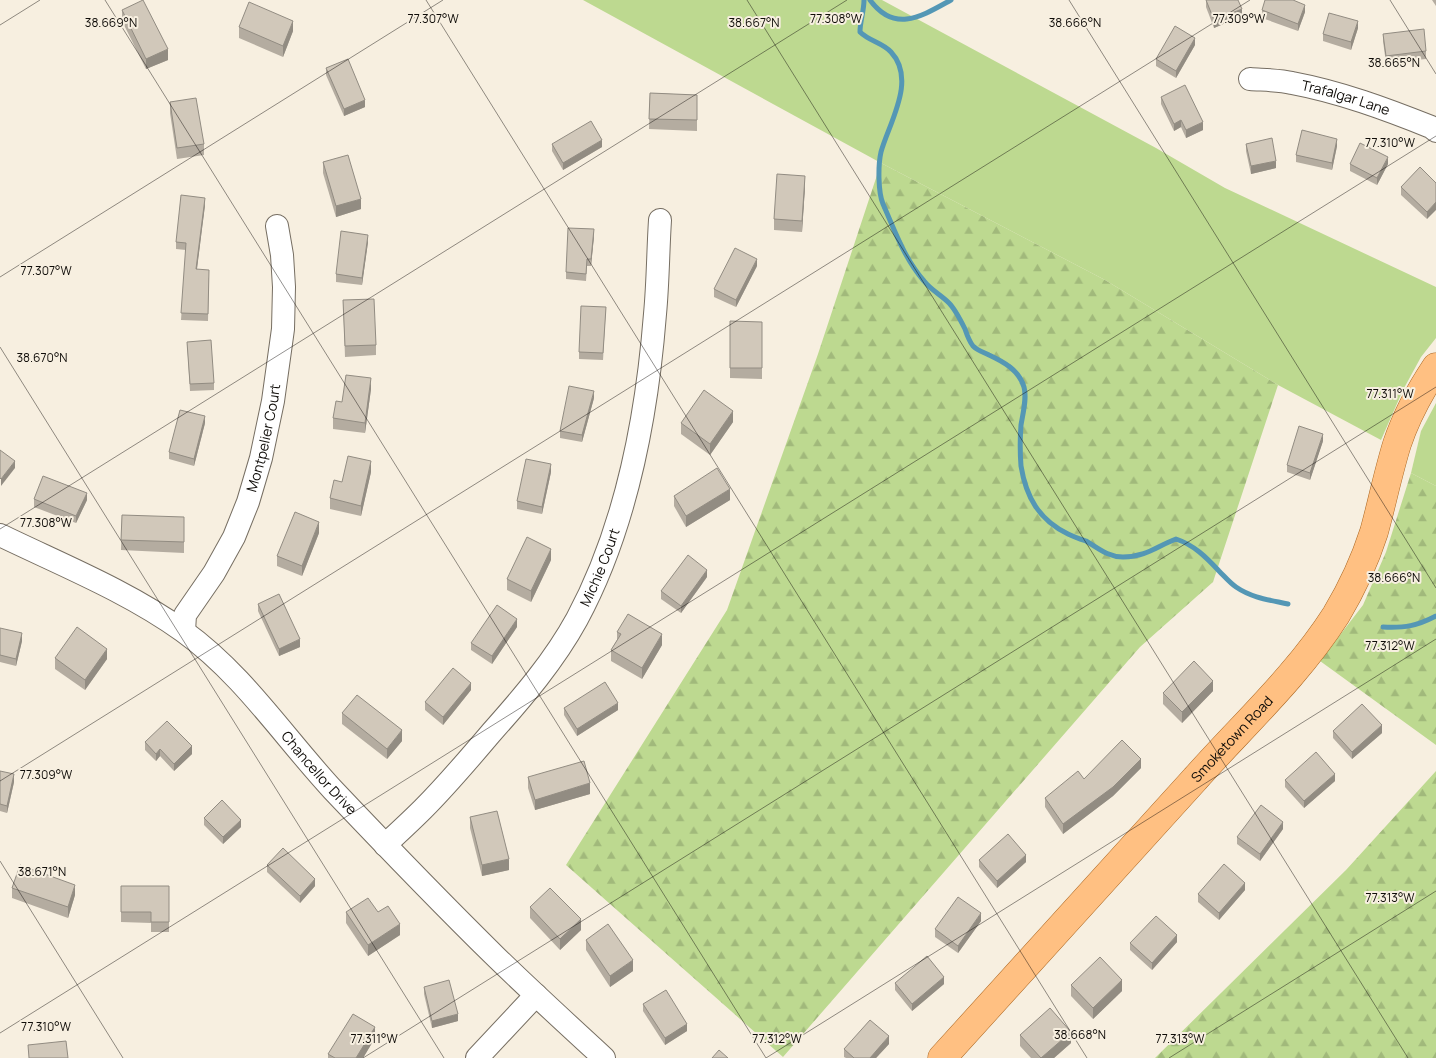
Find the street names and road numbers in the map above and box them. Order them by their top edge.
street label: Trafalgar Lane [1300,75,1393,119]
street label: Montpelier Court [241,382,284,494]
street label: Michie Court [575,525,624,609]
street label: Smoketown Road [1186,691,1277,786]
street label: Chancellor Drive [277,727,361,819]

